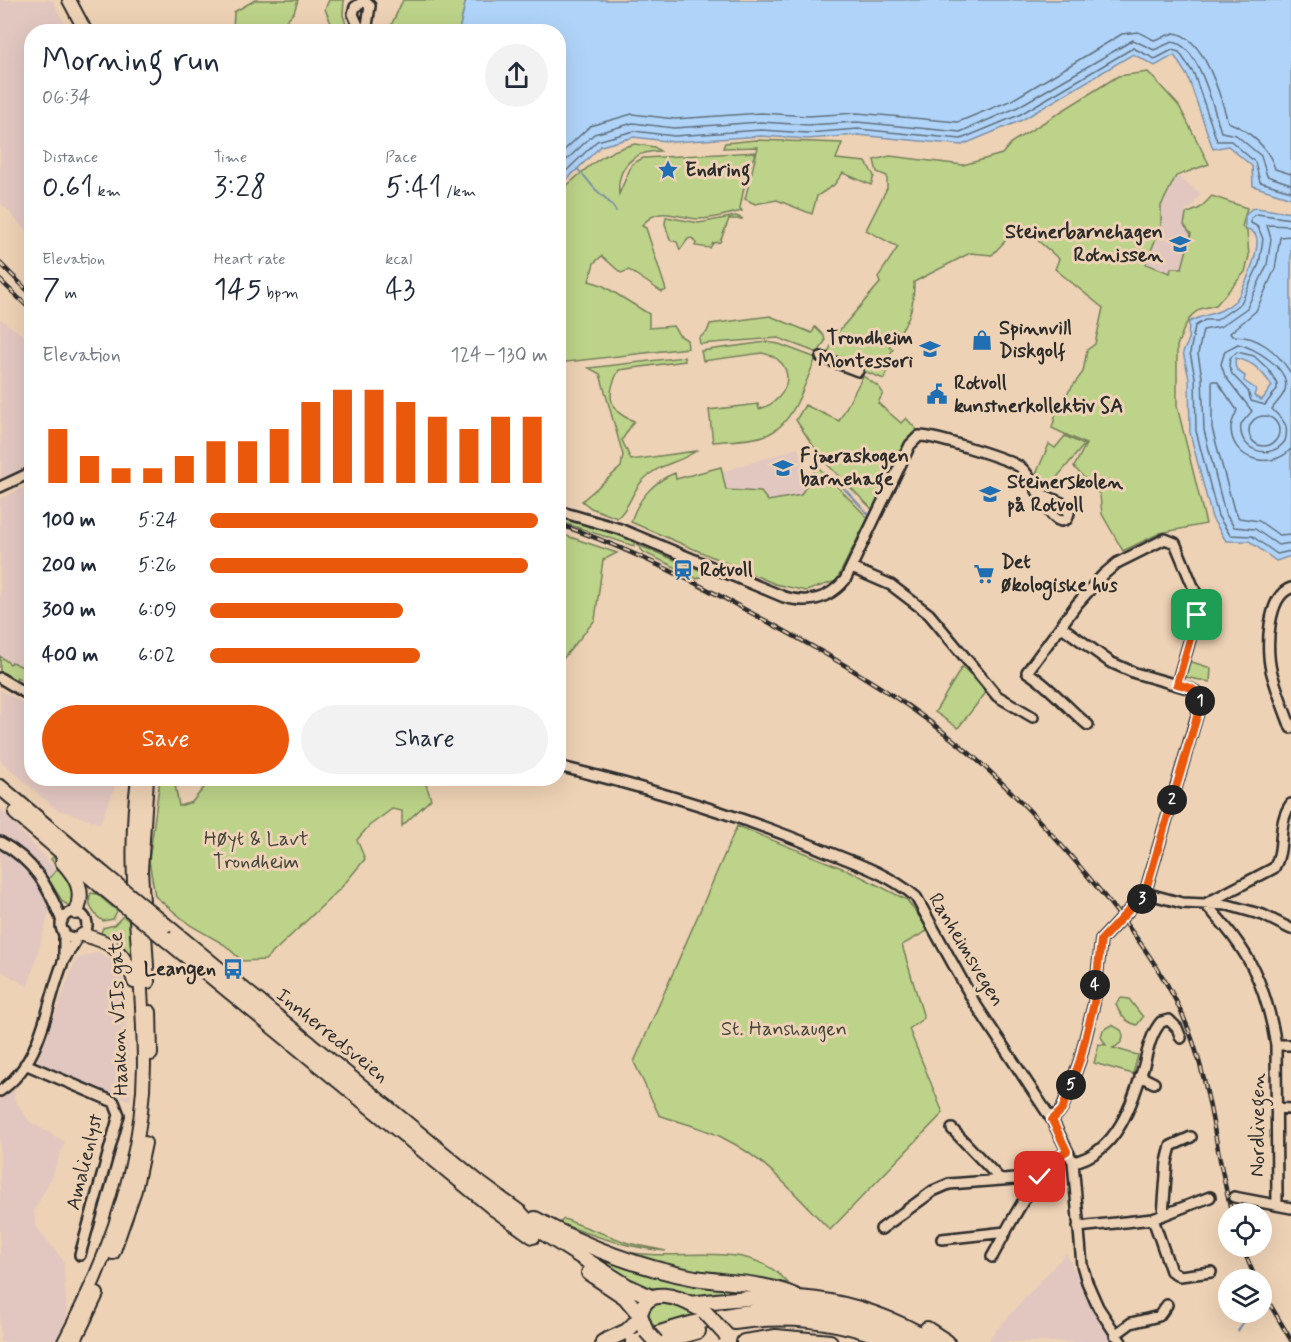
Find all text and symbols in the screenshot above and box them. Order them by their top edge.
text: Morning run [42,39,220,83]
button: share [485,44,548,107]
text: 06:34 [42,84,91,111]
text: Distance [42,147,98,168]
text: Time [214,147,247,168]
text: Pace [385,147,417,168]
place label: Endring [685,157,750,186]
place icon: Endring [656,158,680,182]
text: 0.61 [42,168,93,207]
text: 3:28 [214,168,266,207]
text: 5:41 [385,168,442,207]
text: km [93,181,121,202]
text: /km [442,181,476,202]
place label: Steinerbarnehagen Rotnissen [1005,219,1163,269]
school or university icon: Steinerbarnehagen Rotnissen [1168,232,1192,256]
text: Elevation [42,249,105,270]
text: Heart rate [214,249,286,270]
text: kcal [385,249,412,270]
text: 7 [42,270,60,309]
text: 145 [214,270,262,309]
text: 43 [385,270,415,309]
text: m [60,283,77,304]
text: bpm [262,283,299,304]
place label: Spinnvill Diskgolf [999,315,1072,365]
place label: Trondheim Montessori [818,325,913,375]
shop icon: Spinnvill Diskgolf [970,328,994,352]
school or university icon: Trondheim Montessori [918,337,942,361]
text: Elevation [42,342,121,369]
text: 124–130 m [451,342,548,369]
place label: Rotvoll kunstnerkollektiv SA [954,370,1123,420]
public building icon: Rotvoll kunstnerkollektiv SA [925,382,949,406]
place label: Fjæraskogen barnehage [800,443,909,495]
school or university icon: Fjæraskogen barnehage [771,456,795,480]
place label: Steinerskolen på Rotvoll [1007,469,1123,519]
school or university icon: Steinerskolen på Rotvoll [978,482,1002,506]
text: 100 m [42,507,96,534]
text: 5:24 [138,507,177,534]
place label: Det økologiske hus [1001,549,1118,601]
text: 200 m [42,552,97,579]
text: 5:26 [138,552,176,579]
place label: Rotvoll [700,557,753,584]
station icon: Rotvoll [671,558,695,582]
supermarket icon: Det økologiske hus [972,562,996,586]
pin [1171,589,1222,640]
text: 300 m [42,597,96,624]
text: 6:09 [138,597,177,624]
icon: arrive [1180,598,1213,631]
text: 400 m [42,642,98,669]
text: 6:02 [138,642,175,669]
pin: 1 [1185,686,1215,716]
text: 1 [1196,690,1204,711]
button: Save [42,705,289,774]
button: Share [301,705,548,774]
pin: 2 [1157,785,1187,815]
text: 2 [1168,789,1176,810]
park label: Høyt & Lavt Trondheim [204,826,308,876]
pin: 3 [1127,884,1157,914]
street label: Ranheimsvegen [921,888,1011,1012]
text: 3 [1138,888,1146,909]
street label: Haakon VIIs gate [103,931,136,1096]
place label: Leangen [144,956,216,985]
bus stop icon: Leangen [221,957,245,981]
pin: 4 [1080,970,1110,1000]
text: 4 [1090,974,1100,995]
street label: Innherredsveien [270,982,394,1090]
park label: St. Hanshaugen [721,1016,847,1043]
pin: 5 [1056,1070,1086,1100]
street label: Nordlivegen [1245,1073,1274,1177]
text: 5 [1066,1074,1076,1095]
street label: Amalienlyst [60,1111,110,1213]
pin [1014,1151,1065,1202]
icon: check [1023,1160,1056,1193]
map controls [1218,1203,1272,1323]
button: locate [1218,1203,1272,1257]
button: layers [1218,1269,1272,1323]

